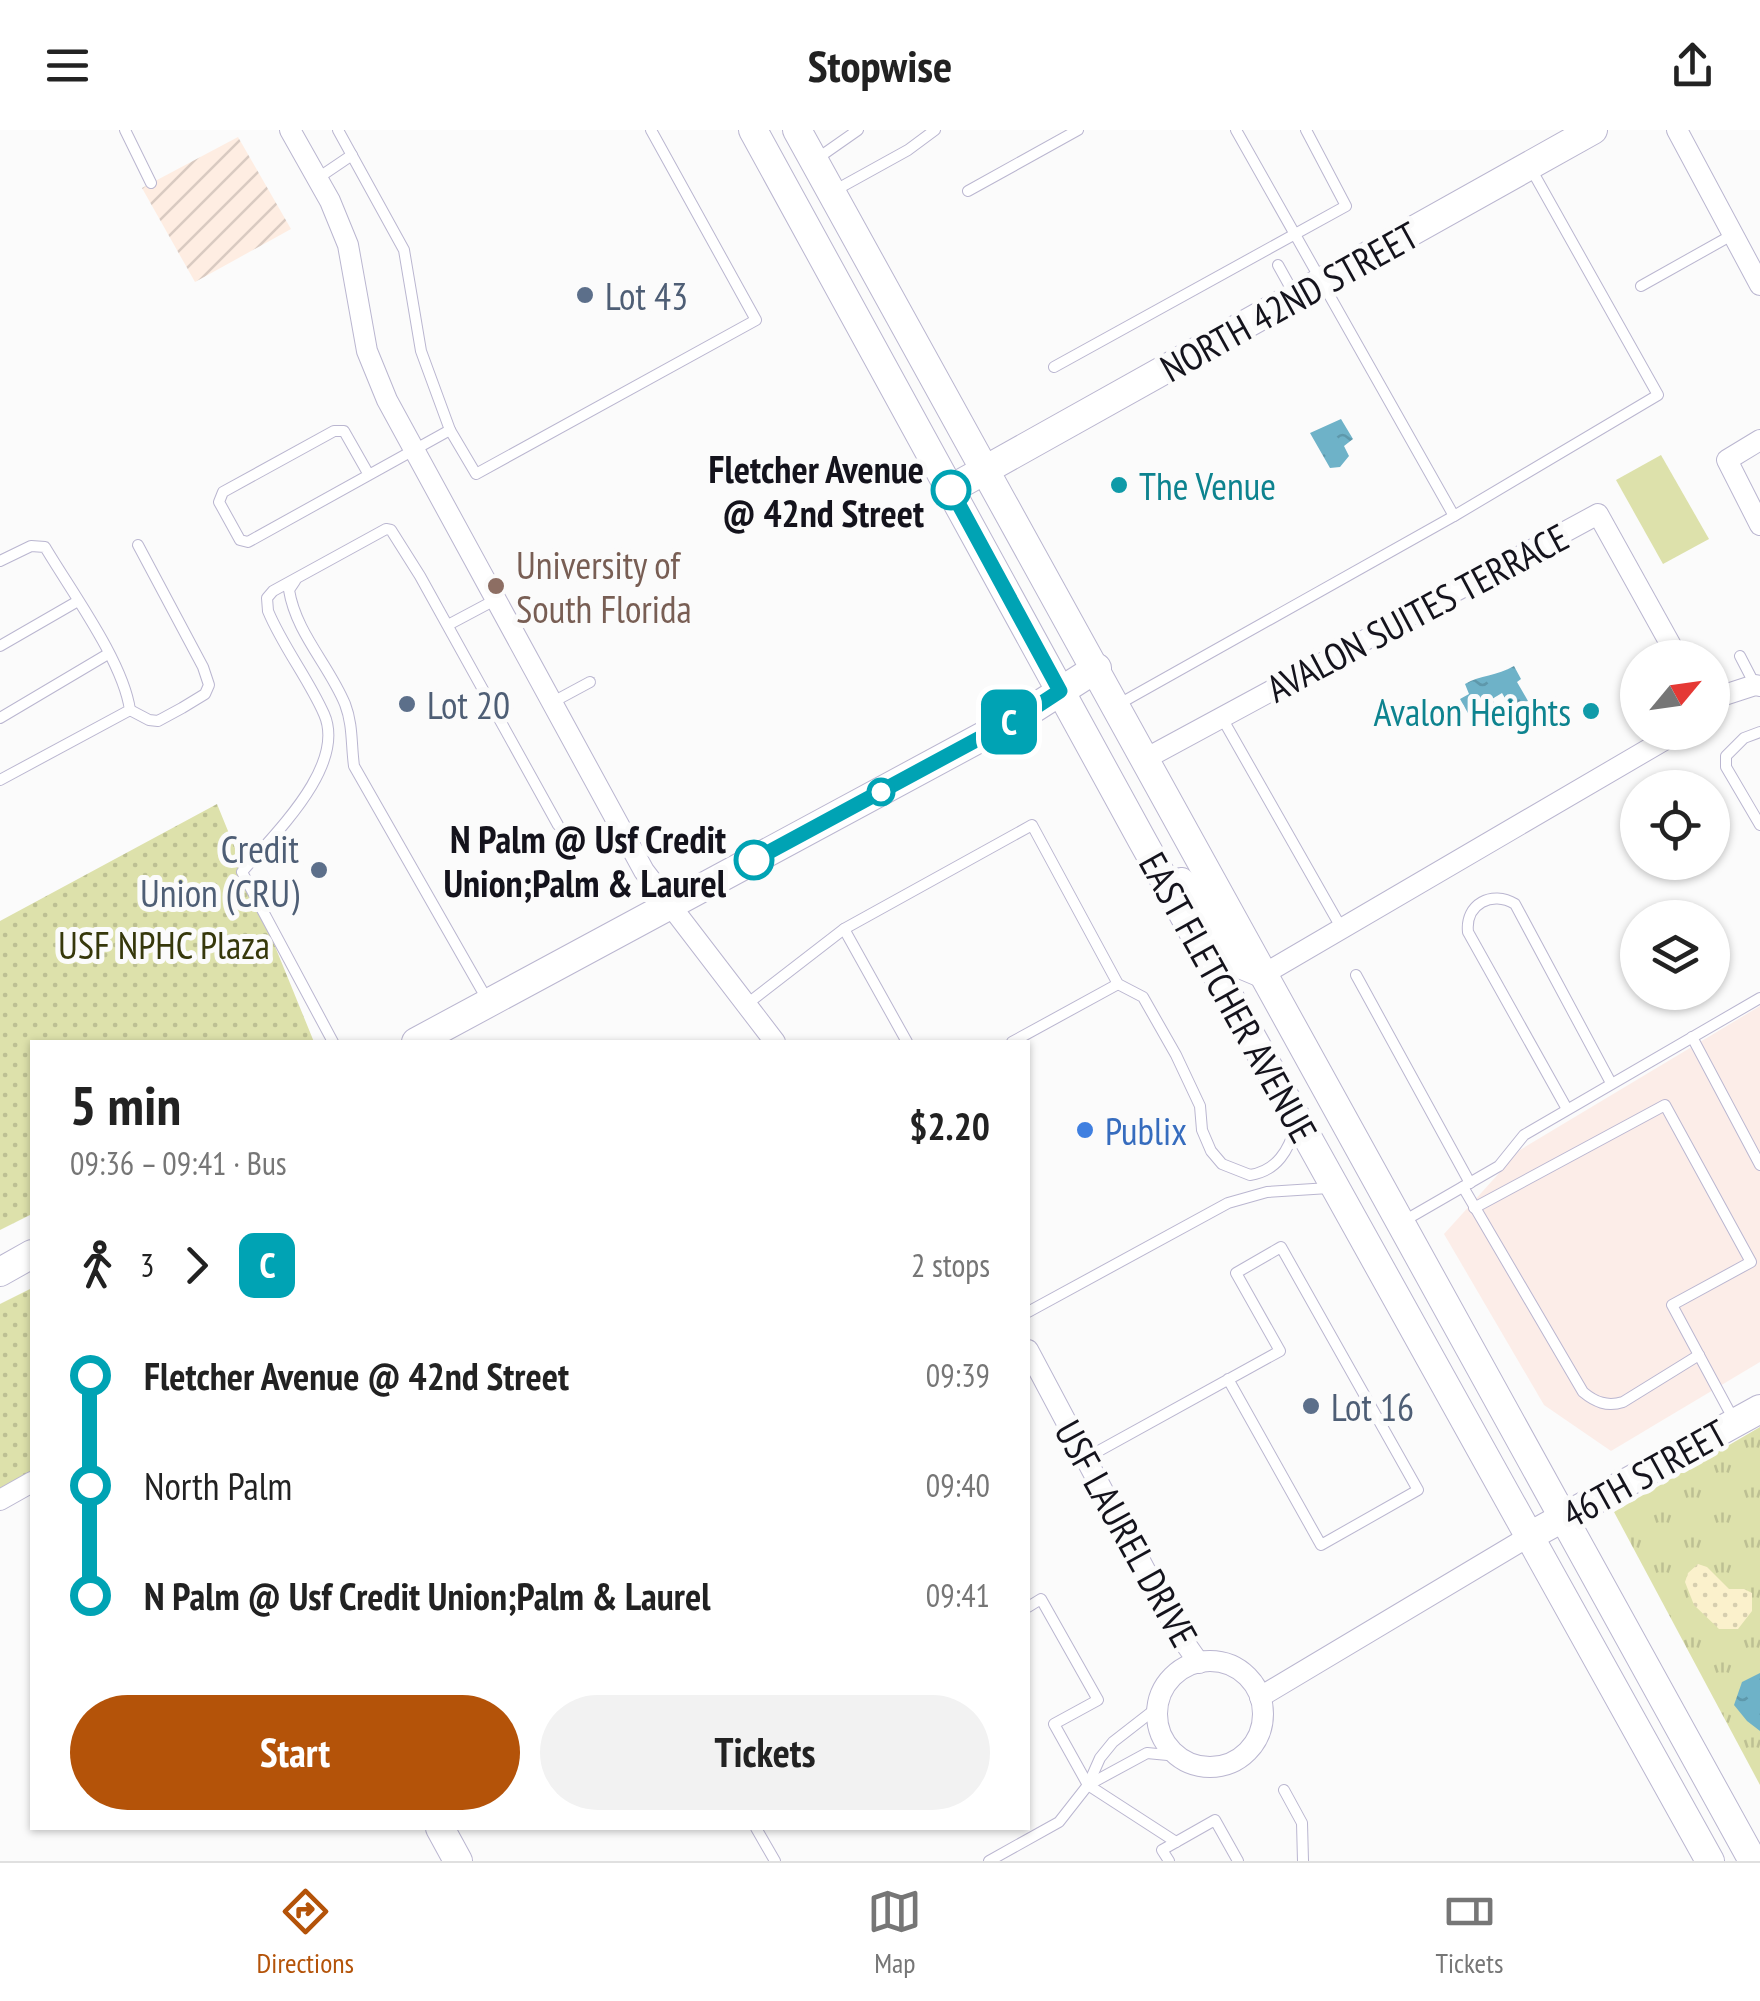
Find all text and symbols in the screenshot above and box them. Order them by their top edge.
text: Stopwise [808,36,952,94]
icon: menu [40,38,95,93]
icon: share [1665,38,1720,93]
street label: NORTH 42ND STREET [1152,210,1426,392]
place label: Lot 43 [605,271,688,320]
marker: Lot 43 [574,284,596,306]
place label: Fletcher Avenue @ 42nd Street [709,444,924,537]
place label: The Venue [1139,461,1276,510]
marker: Fletcher Avenue @ 42nd Street [932,471,970,509]
marker: The Venue [1108,474,1130,496]
street label: AVALON SUITES TERRACE [1258,512,1576,712]
place label: University of South Florida [516,540,692,633]
marker: University of South Florida [485,575,507,597]
north arrow [1620,640,1730,750]
map controls [1620,640,1730,1010]
place label: Lot 20 [427,680,510,729]
place label: Avalon Heights [1374,687,1571,736]
line badge: C [976,690,1042,754]
marker: Lot 20 [396,693,418,715]
text: C [1001,699,1017,745]
marker: Avalon Heights [1580,700,1602,722]
button: locate [1620,770,1730,880]
unlabelled marker [868,779,894,805]
place label: N Palm @ Usf Credit Union;Palm & Laurel [443,814,727,907]
place label: Credit Union (CRU) [140,824,300,917]
marker: N Palm @ Usf Credit Union;Palm & Laurel [735,841,773,879]
street label: EAST FLETCHER AVENUE [1129,843,1329,1151]
marker: Credit Union (CRU) [308,859,330,881]
button: layers [1620,900,1730,1010]
park label: USF NPHC Plaza [58,920,270,969]
text: 5 min [70,1069,181,1140]
text: $2.20 [909,1101,990,1150]
place label: Publix [1105,1106,1187,1155]
marker: Publix [1074,1119,1096,1141]
text: 09:36 – 09:41 · Bus [70,1142,287,1184]
icon: walk [70,1238,125,1293]
icon: forward [169,1238,224,1293]
text: C [259,1242,275,1288]
text: 3 [140,1244,154,1286]
text: 2 stops [911,1244,990,1286]
text: Fletcher Avenue @ 42nd Street [144,1351,569,1400]
text: 09:39 [926,1354,990,1396]
place label: Lot 16 [1331,1382,1414,1431]
marker: Lot 16 [1300,1395,1322,1417]
street label: 46TH STREET [1553,1408,1735,1538]
street label: USF LAUREL DRIVE [1045,1411,1209,1655]
text: North Palm [144,1461,292,1510]
text: 09:40 [926,1464,990,1506]
text: N Palm @ Usf Credit Union;Palm & Laurel [144,1571,710,1620]
text: 09:41 [926,1574,990,1616]
button: Start [70,1695,520,1810]
button: Tickets [540,1695,990,1810]
tab: Directions [257,1884,354,1981]
tab: Map [867,1884,922,1981]
tab: Tickets [1435,1884,1503,1981]

